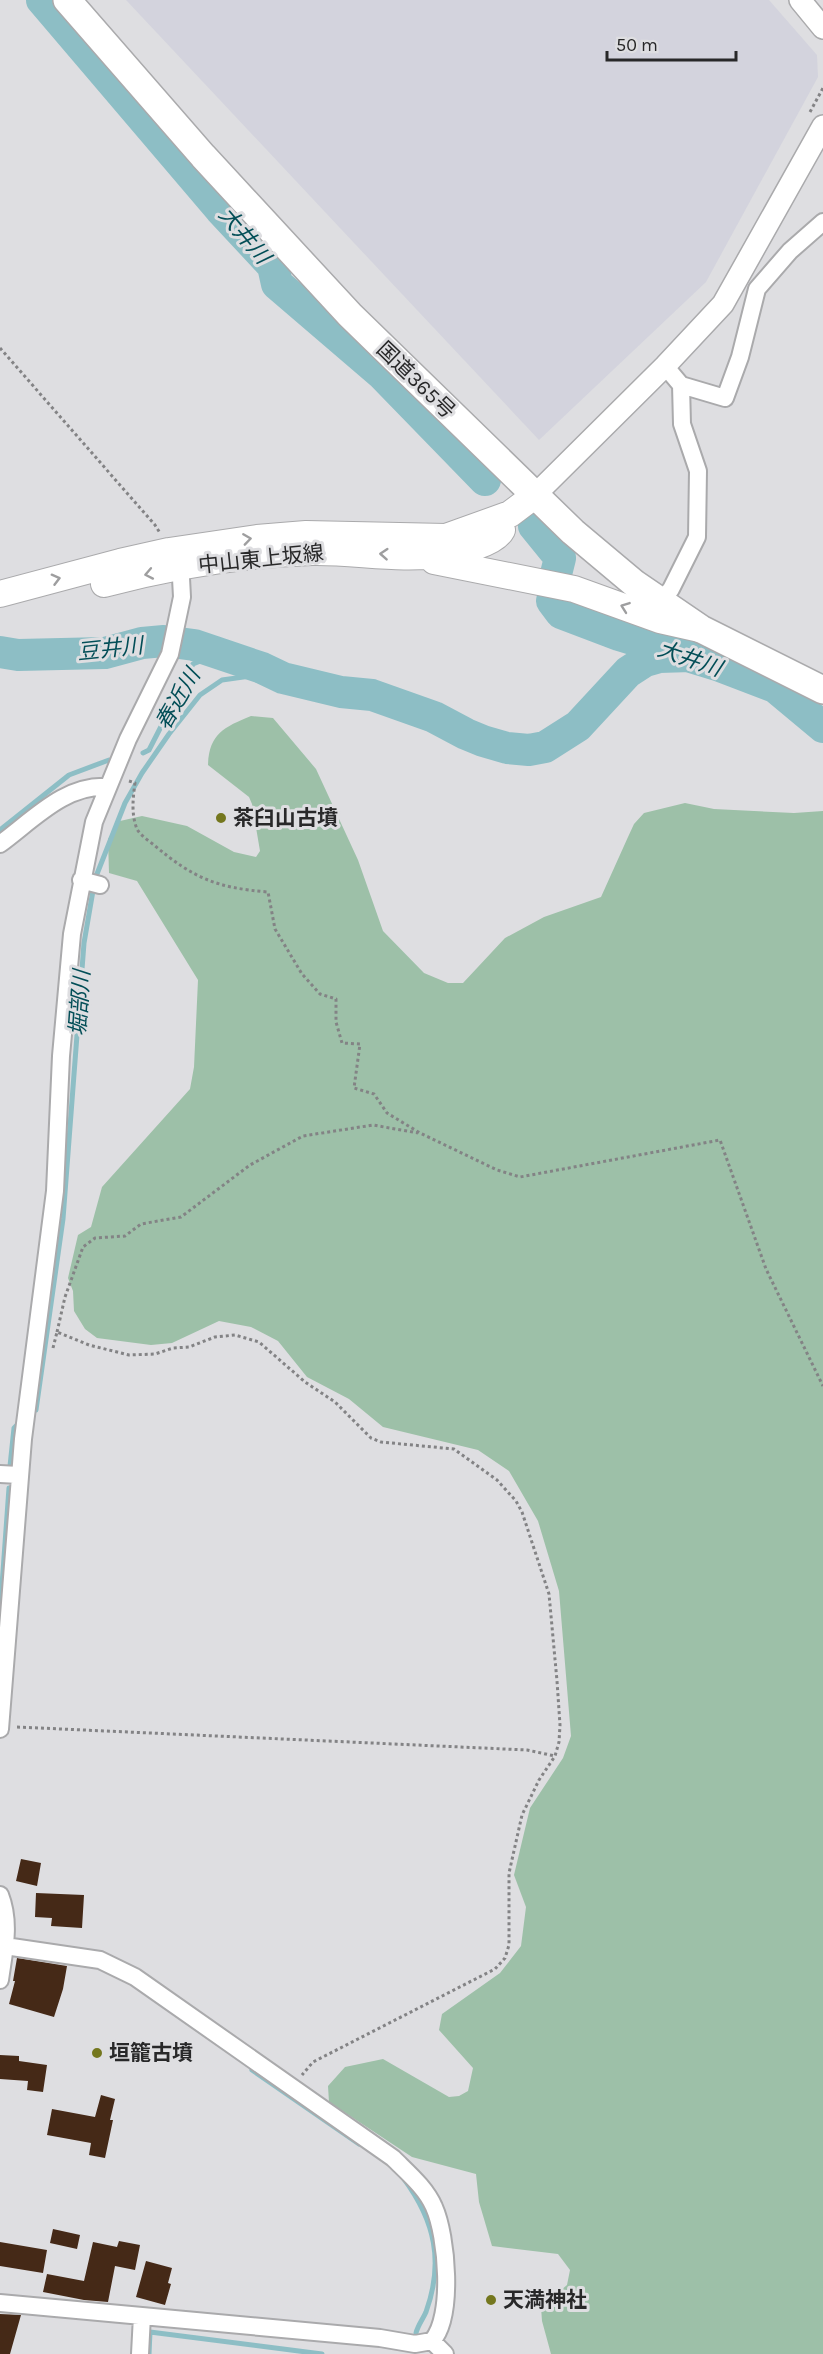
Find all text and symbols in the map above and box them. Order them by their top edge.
scale bar [607,24,736,62]
text: 50 m [616,34,658,56]
water label: 大井川 [213,202,277,271]
street label: 国道365号 [372,337,460,423]
one-way arrow [242,534,252,546]
street label: 中山東上坂線 [197,540,325,578]
one-way arrow [380,548,389,561]
one-way arrow [144,566,154,579]
one-way arrow [51,573,61,586]
one-way arrow [620,602,630,615]
water label: 豆井川 [76,632,146,665]
water label: 大井川 [654,636,727,683]
water label: 春近川 [150,663,207,735]
place label: 茶臼山古墳 [233,806,338,830]
marker: 茶臼山古墳 [214,811,228,825]
water label: 堀部川 [65,967,95,1037]
place label: 垣籠古墳 [109,2041,193,2065]
marker: 垣籠古墳 [90,2046,104,2060]
place label: 天満神社 [503,2288,587,2312]
marker: 天満神社 [484,2293,498,2307]

